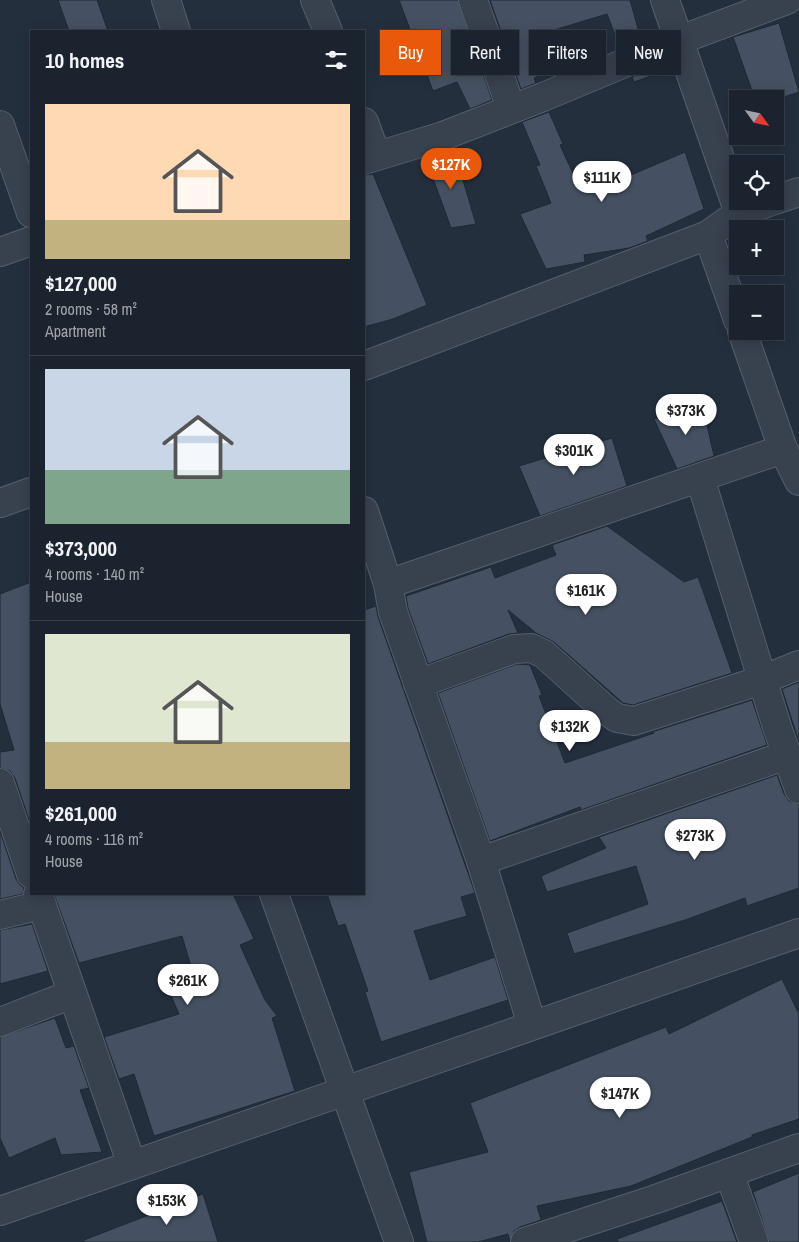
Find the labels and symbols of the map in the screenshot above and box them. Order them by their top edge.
north arrow [729,90,784,145]
pin: $127K [416,148,486,190]
pin: $111K [567,160,637,203]
pin: $373K [651,394,721,436]
pin: $301K [539,434,609,476]
pin: $161K [551,574,621,616]
pin: $132K [535,710,605,752]
pin: $273K [660,818,730,861]
pin: $261K [153,964,223,1006]
pin: $147K [585,1076,655,1119]
pin: $153K [132,1184,202,1226]

